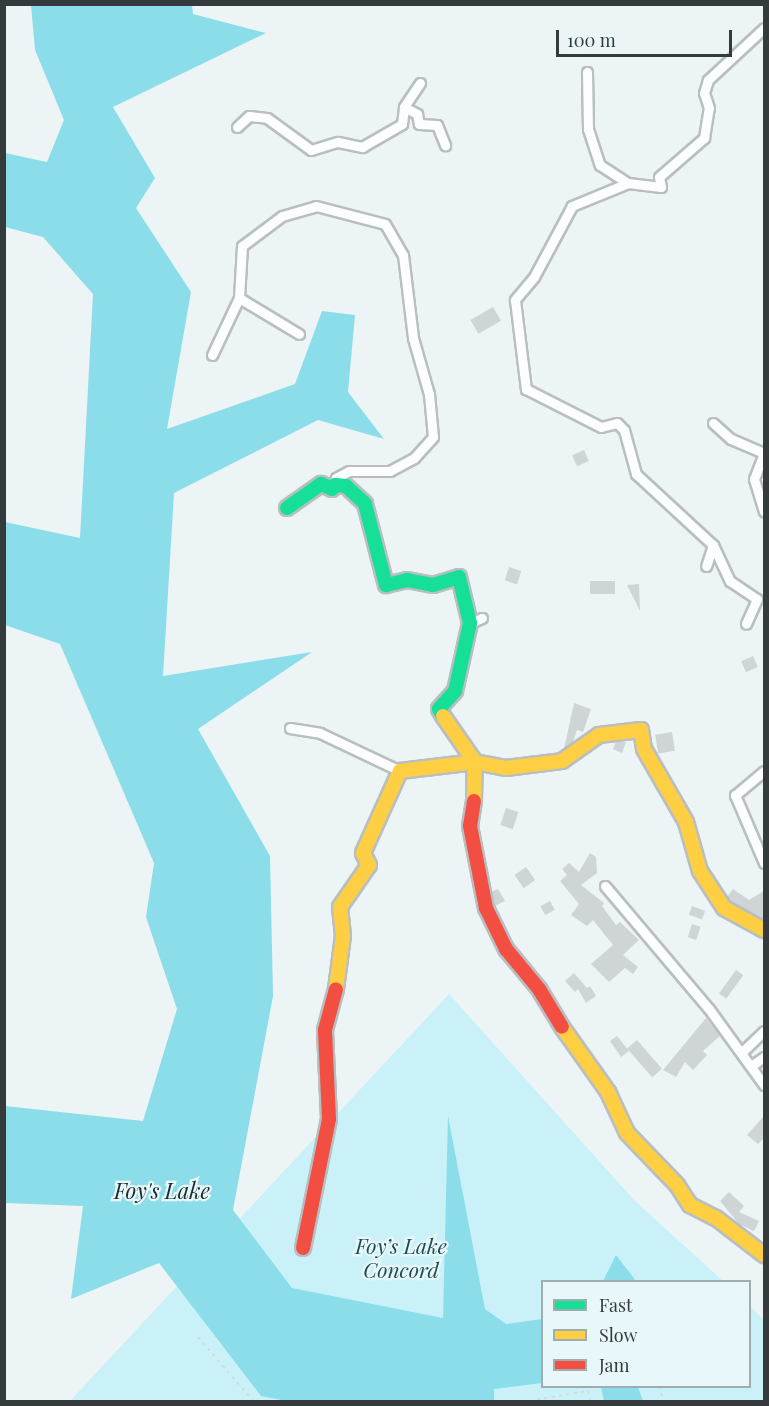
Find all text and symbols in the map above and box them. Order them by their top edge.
scale bar [559,18,734,56]
text: 100 m [567,28,616,52]
water label: Foy's Lake [114,1178,210,1204]
park label: Foy’s Lake Concord [355,1232,447,1282]
legend [541,1280,751,1388]
text: Fast [599,1293,632,1317]
text: Slow [599,1323,637,1347]
text: Jam [599,1353,629,1377]

